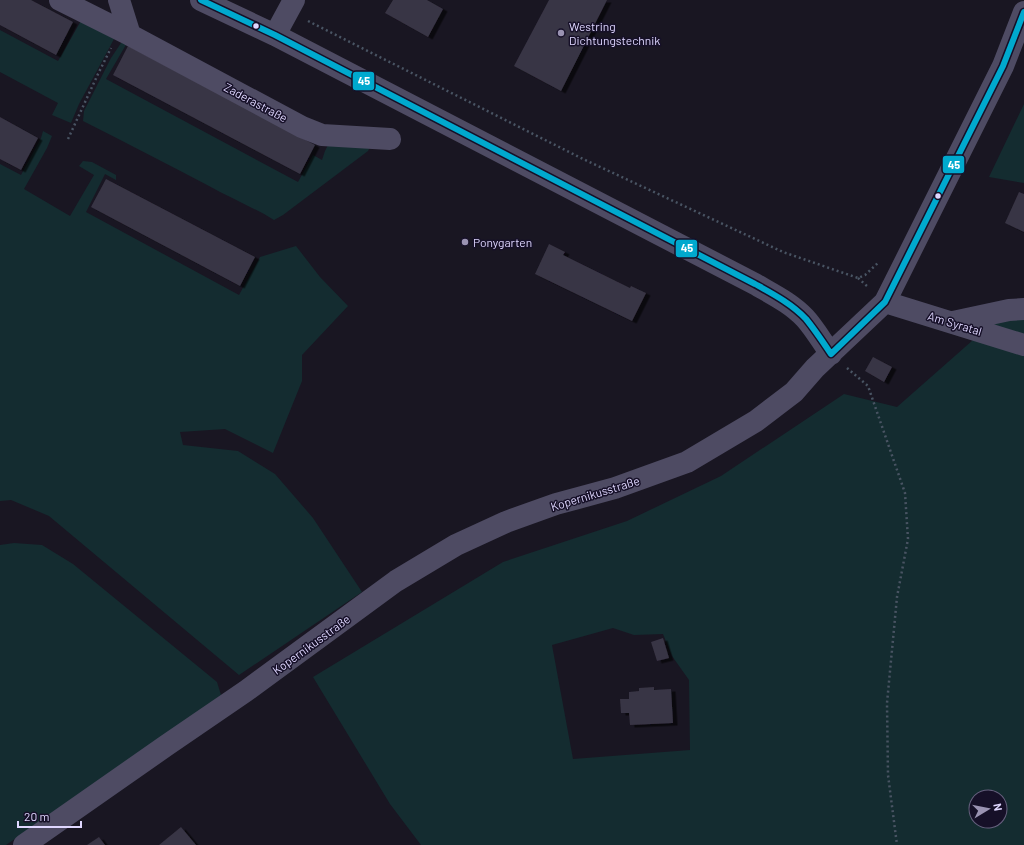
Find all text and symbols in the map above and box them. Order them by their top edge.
place label: Westring Dichtungstechnik [569,19,660,47]
unlabelled marker [251,21,261,31]
marker: Westring Dichtungstechnik [556,28,566,38]
line badge: 45 [352,71,375,91]
text: 45 [358,74,370,87]
street label: Zaderastraße [222,79,290,125]
line badge: 45 [942,155,965,174]
text: 45 [948,158,960,171]
unlabelled marker [933,191,943,201]
place label: Ponygarten [473,235,532,249]
marker: Ponygarten [460,237,470,247]
line badge: 45 [675,239,698,258]
text: 45 [681,241,693,254]
street label: Am Syratal [926,308,984,338]
street label: Kopernikusstraße [549,473,641,513]
street label: Kopernikusstraße [270,611,352,677]
north arrow [968,789,1008,829]
text: N [991,802,1005,812]
scale bar [18,803,81,829]
text: 20 m [24,809,50,823]

